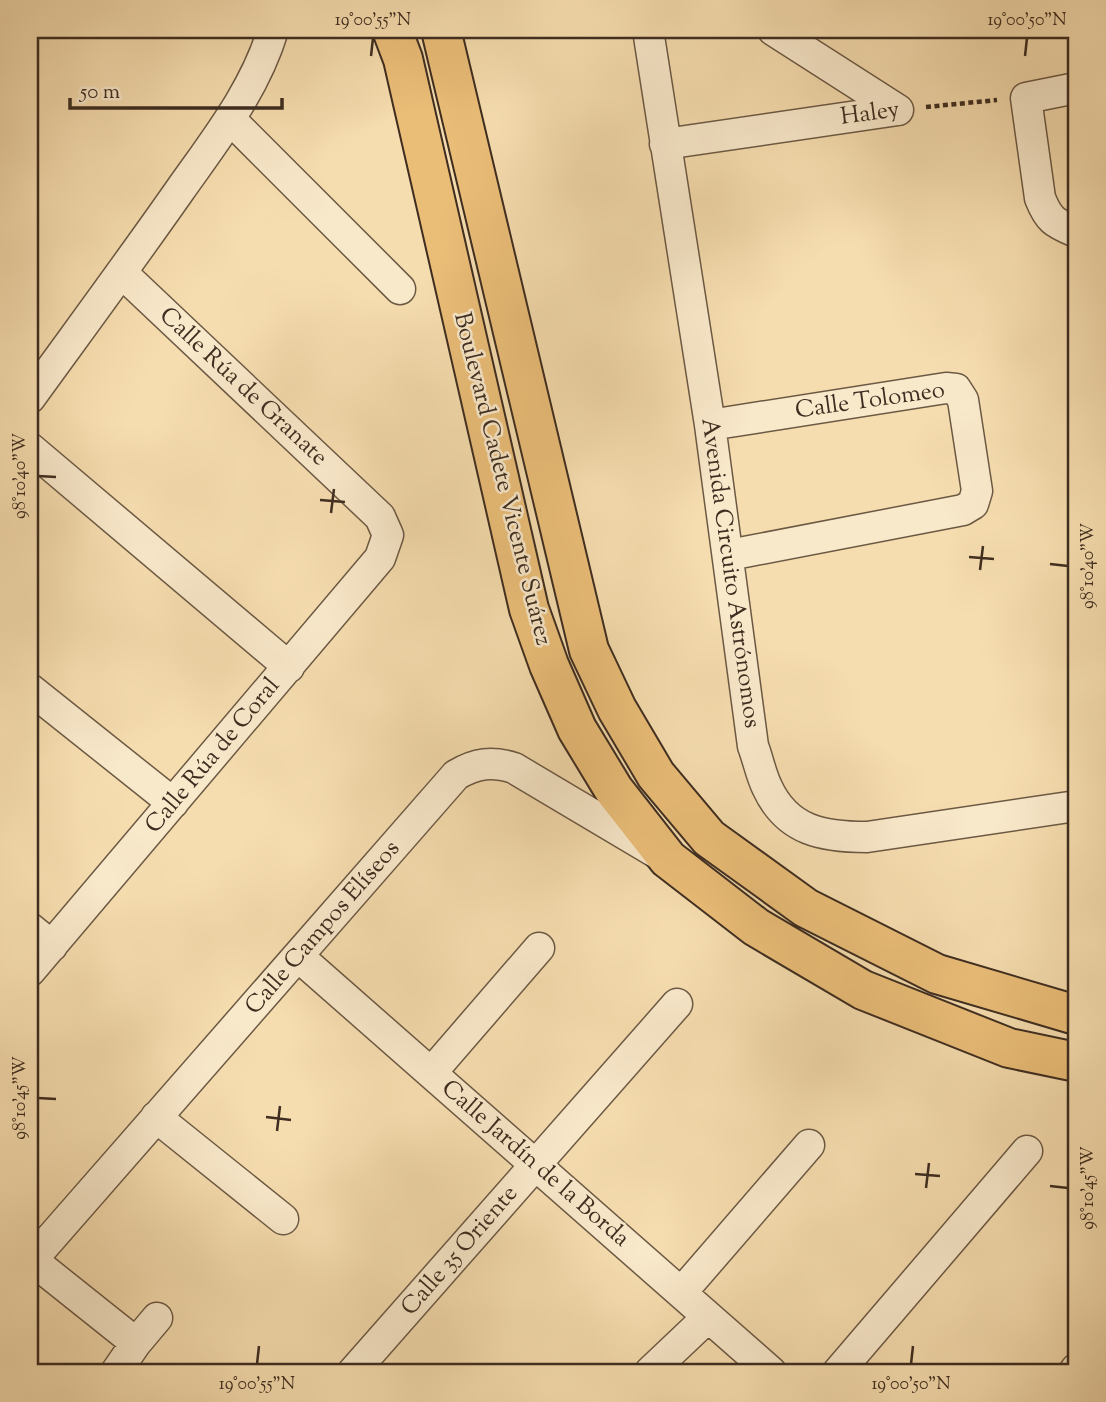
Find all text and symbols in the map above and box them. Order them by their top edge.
text: 19°00'55"N [335,8,411,34]
text: 19°00'50"N [987,8,1067,34]
scale bar [70,66,282,110]
text: 50 m [79,78,120,108]
street label: Haley [838,93,902,135]
street label: Calle Rúa de Granate [151,300,335,474]
street label: Boulevard Cadete Vicente Suárez [444,309,560,649]
street label: Calle Tolomeo [793,374,947,428]
street label: Avenida Circuito Astrónomos [691,416,769,730]
text: 98°10'40"W [8,433,34,519]
text: 98°10'40"W [1076,523,1102,609]
street label: Calle Rúa de Coral [138,670,289,841]
street label: Calle Campos Elíseos [238,833,408,1023]
text: 98°10'45"W [8,1056,34,1140]
street label: Calle Jardín de la Borda [433,1072,637,1256]
text: 98°10'45"W [1076,1146,1102,1230]
street label: Calle 35 Oriente [394,1178,526,1324]
text: 19°00'55"N [219,1372,295,1398]
text: 19°00'50"N [871,1372,951,1398]

